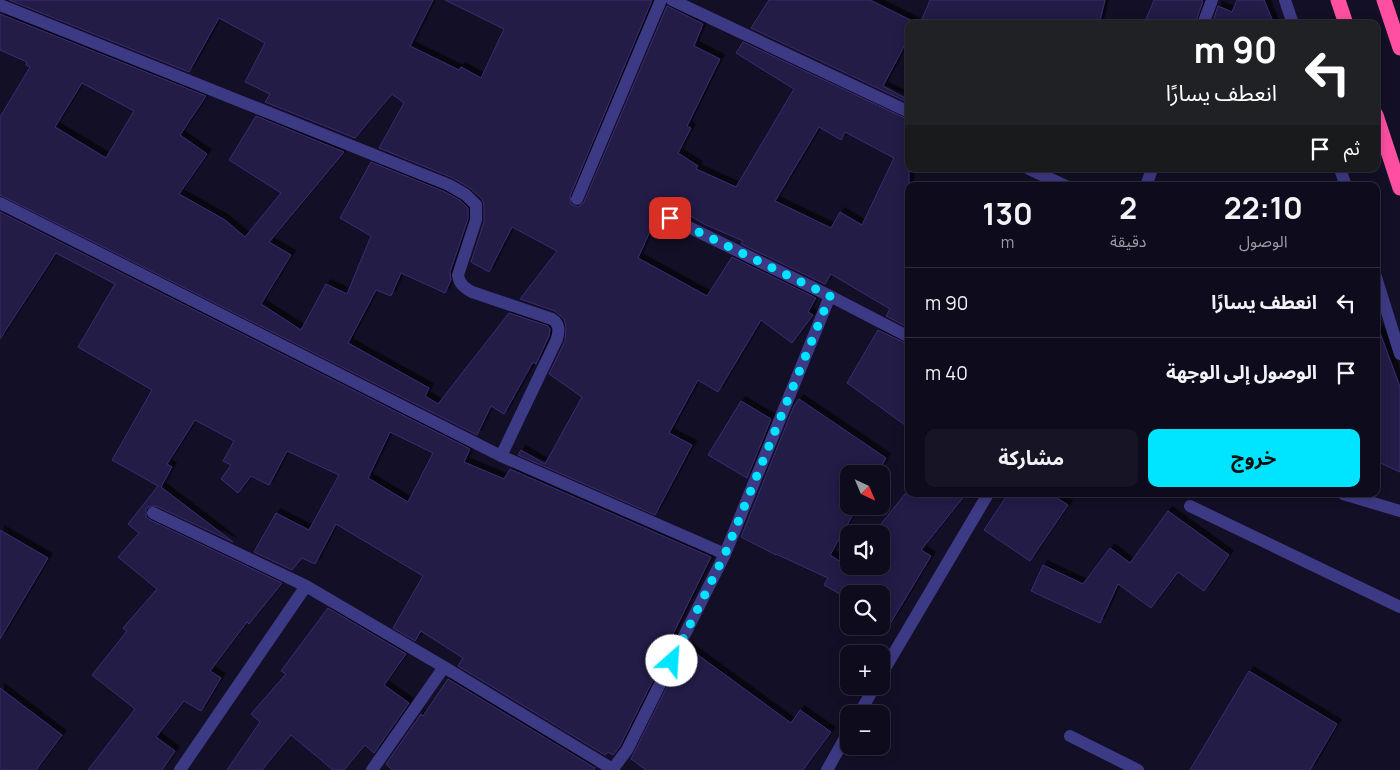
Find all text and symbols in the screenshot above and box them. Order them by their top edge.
text: 90 m [1194,26,1277,74]
icon: left [1295,40,1360,105]
text: انعطف يسارًا [1166,78,1277,108]
icon: arrive [1306,135,1334,163]
text: ثم [1344,135,1360,161]
text: 2 [1119,187,1137,228]
text: 22:10 [1224,187,1303,228]
text: 130 [982,193,1033,234]
pin [649,197,691,239]
icon: arrive [656,204,684,232]
text: دقيقة [1110,230,1146,252]
text: الوصول [1239,230,1288,252]
text: m [1001,231,1014,253]
text: انعطف يسارًا [1211,289,1317,315]
icon: left [1332,289,1360,317]
text: 90 m [925,290,968,316]
text: الوصول إلى الوجهة [1166,359,1317,385]
icon: arrive [1332,359,1360,387]
text: 40 m [925,360,968,386]
button: مشاركة [925,429,1138,487]
button: خروج [1148,429,1360,487]
north arrow [840,465,890,515]
map controls [840,465,890,755]
button: sound [840,525,890,575]
button: search [840,585,890,635]
position arrow [645,634,697,686]
button: + [840,645,890,695]
button: − [840,705,890,755]

